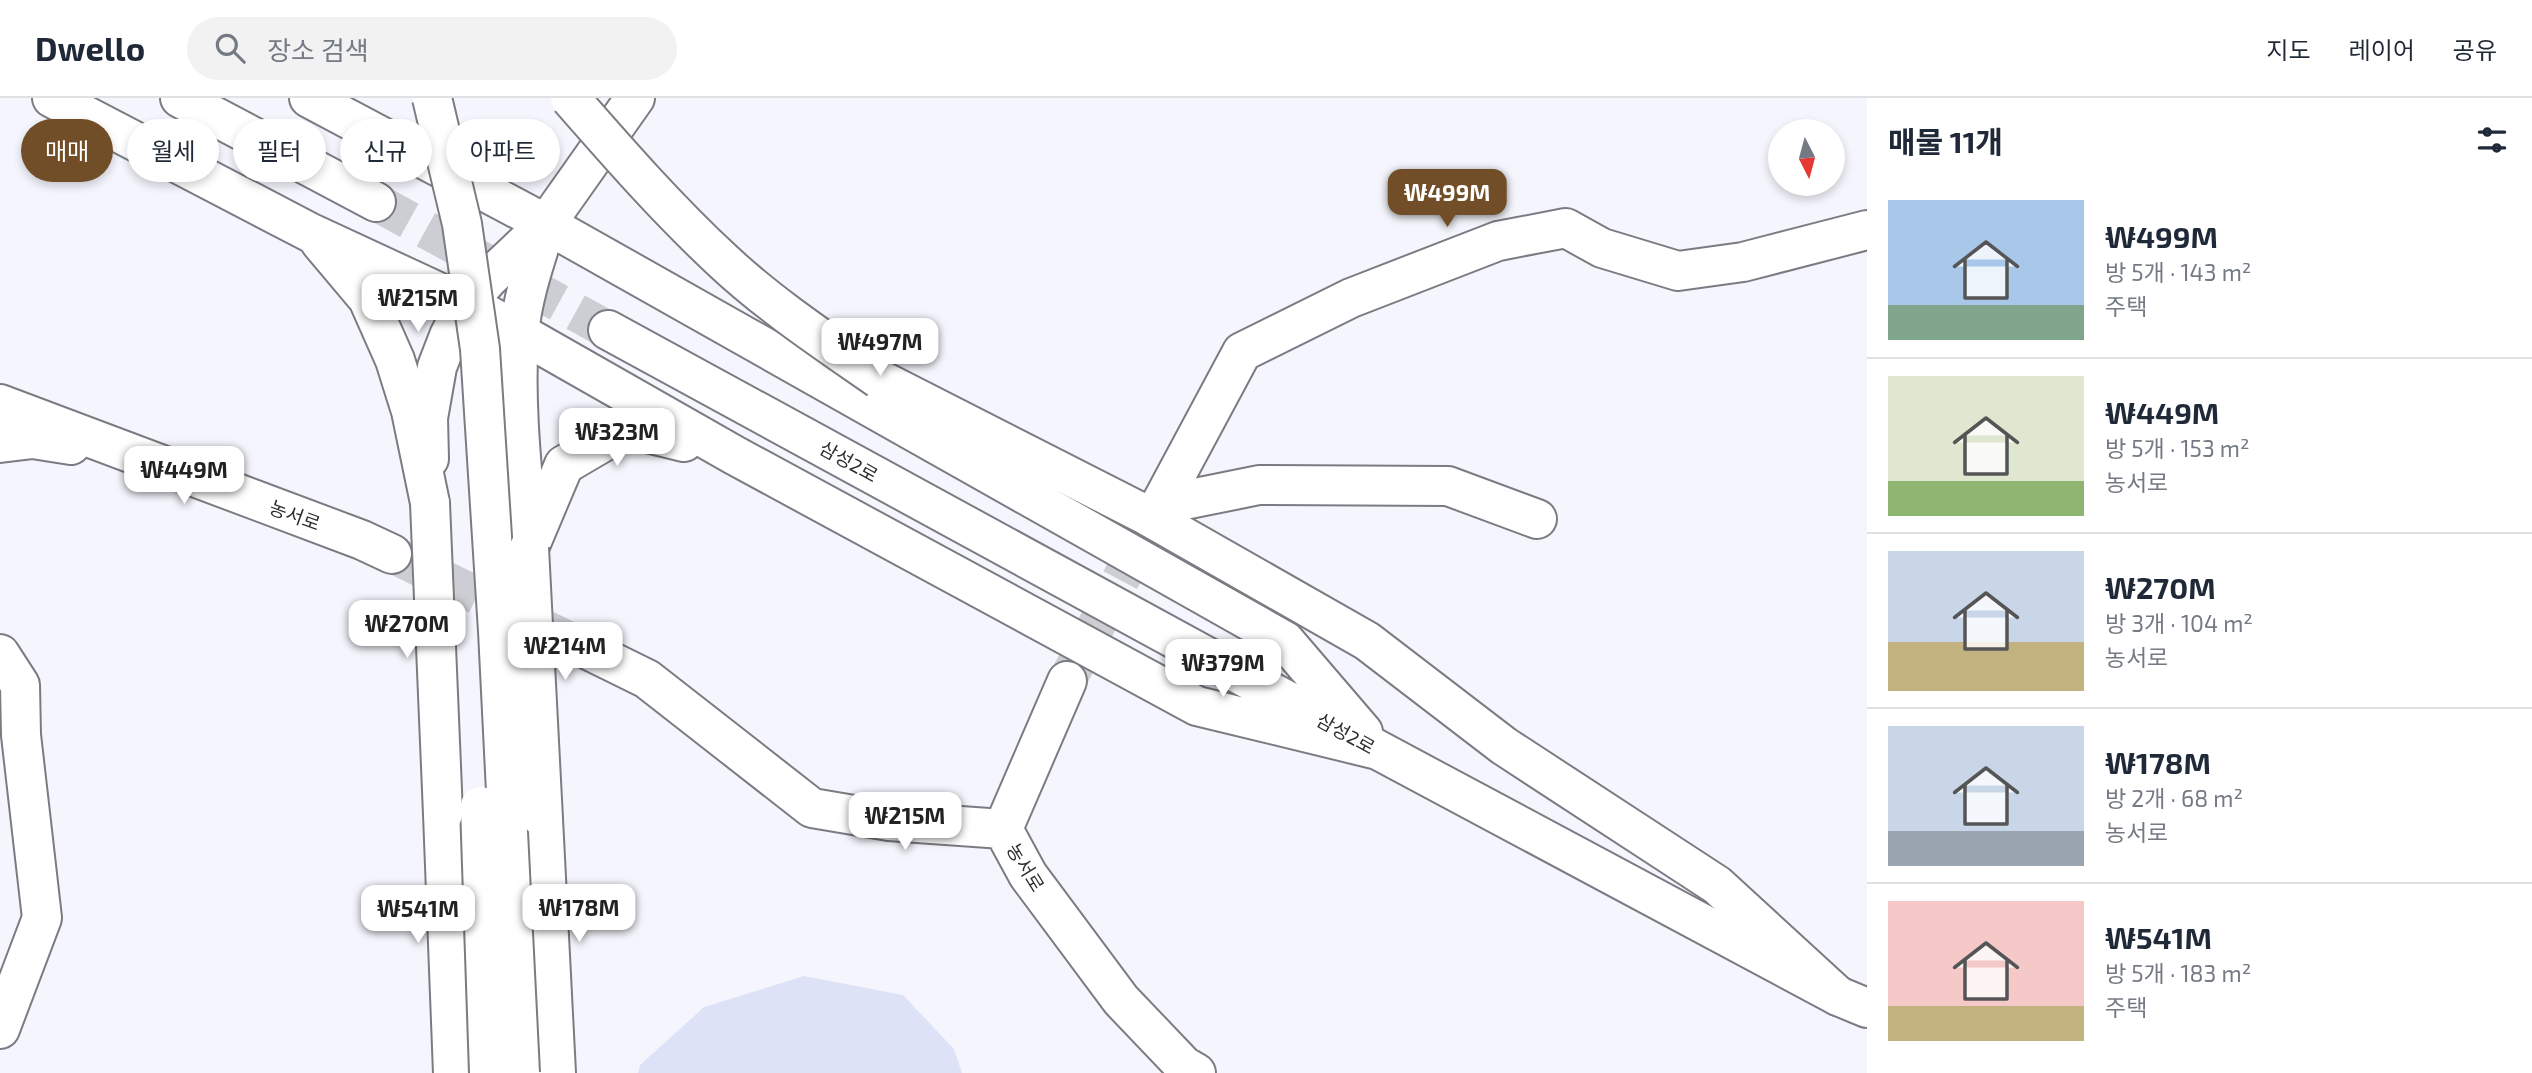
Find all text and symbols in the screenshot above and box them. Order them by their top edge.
search box [187,17,677,80]
text: Dwello [35,28,145,68]
icon: search [211,29,249,67]
text: 장소 검색 [267,34,369,65]
text: 지도 [2266,35,2311,64]
text: 레이어 [2349,35,2415,64]
text: 공유 [2453,35,2497,64]
chip: 매매 [21,119,113,182]
chip: 월세 [127,119,219,182]
chip: 필터 [233,119,326,182]
chip: 신규 [340,119,432,182]
chip: 아파트 [446,119,560,182]
north arrow [1768,119,1844,196]
map controls [1768,119,1845,196]
icon: filters [2473,121,2511,159]
text: 매물 11개 [1888,123,2003,159]
pin: ₩499M [1398,170,1496,229]
text: ₩499M [1404,178,1490,206]
text: ₩499M [2105,218,2218,254]
icon: home [1944,228,2028,312]
text: 방 5개 · 143 m² [2105,258,2251,286]
pin: ₩215M [369,274,467,334]
text: ₩215M [378,283,458,311]
text: 주택 [2105,292,2147,320]
pin: ₩497M [831,318,929,378]
text: ₩497M [837,327,923,355]
text: ₩449M [2105,394,2219,430]
icon: home [1944,404,2028,488]
pin: ₩323M [568,408,666,468]
text: ₩323M [575,417,659,445]
text: 방 5개 · 153 m² [2105,434,2250,462]
street label: 삼성2로 [816,436,882,486]
pin: ₩449M [135,446,233,506]
text: ₩449M [140,455,228,483]
text: 농서로 [2105,468,2168,496]
street label: 농서로 [266,495,324,535]
text: ₩270M [2105,569,2216,605]
icon: home [1944,579,2028,663]
pin: ₩270M [358,601,456,660]
text: ₩270M [365,609,449,637]
text: 방 3개 · 104 m² [2105,609,2253,637]
pin: ₩214M [516,622,614,682]
text: ₩214M [524,631,606,659]
pin: ₩379M [1174,640,1272,699]
text: 농서로 [2105,643,2168,671]
text: ₩379M [1181,648,1265,676]
street label: 삼성2로 [1313,708,1379,758]
text: ₩178M [2105,744,2211,780]
icon: home [1944,754,2028,838]
text: 방 2개 · 68 m² [2105,784,2243,812]
pin: ₩215M [856,792,954,852]
text: ₩215M [865,801,945,829]
text: 농서로 [2105,818,2168,846]
street label: 농서로 [1002,839,1050,895]
pin: ₩178M [530,884,628,944]
pin: ₩541M [369,886,467,945]
text: ₩178M [538,893,620,921]
text: ₩541M [377,894,459,922]
text: ₩541M [2105,919,2212,955]
icon: home [1944,929,2028,1013]
text: 방 5개 · 183 m² [2105,959,2251,987]
text: 주택 [2105,993,2147,1021]

